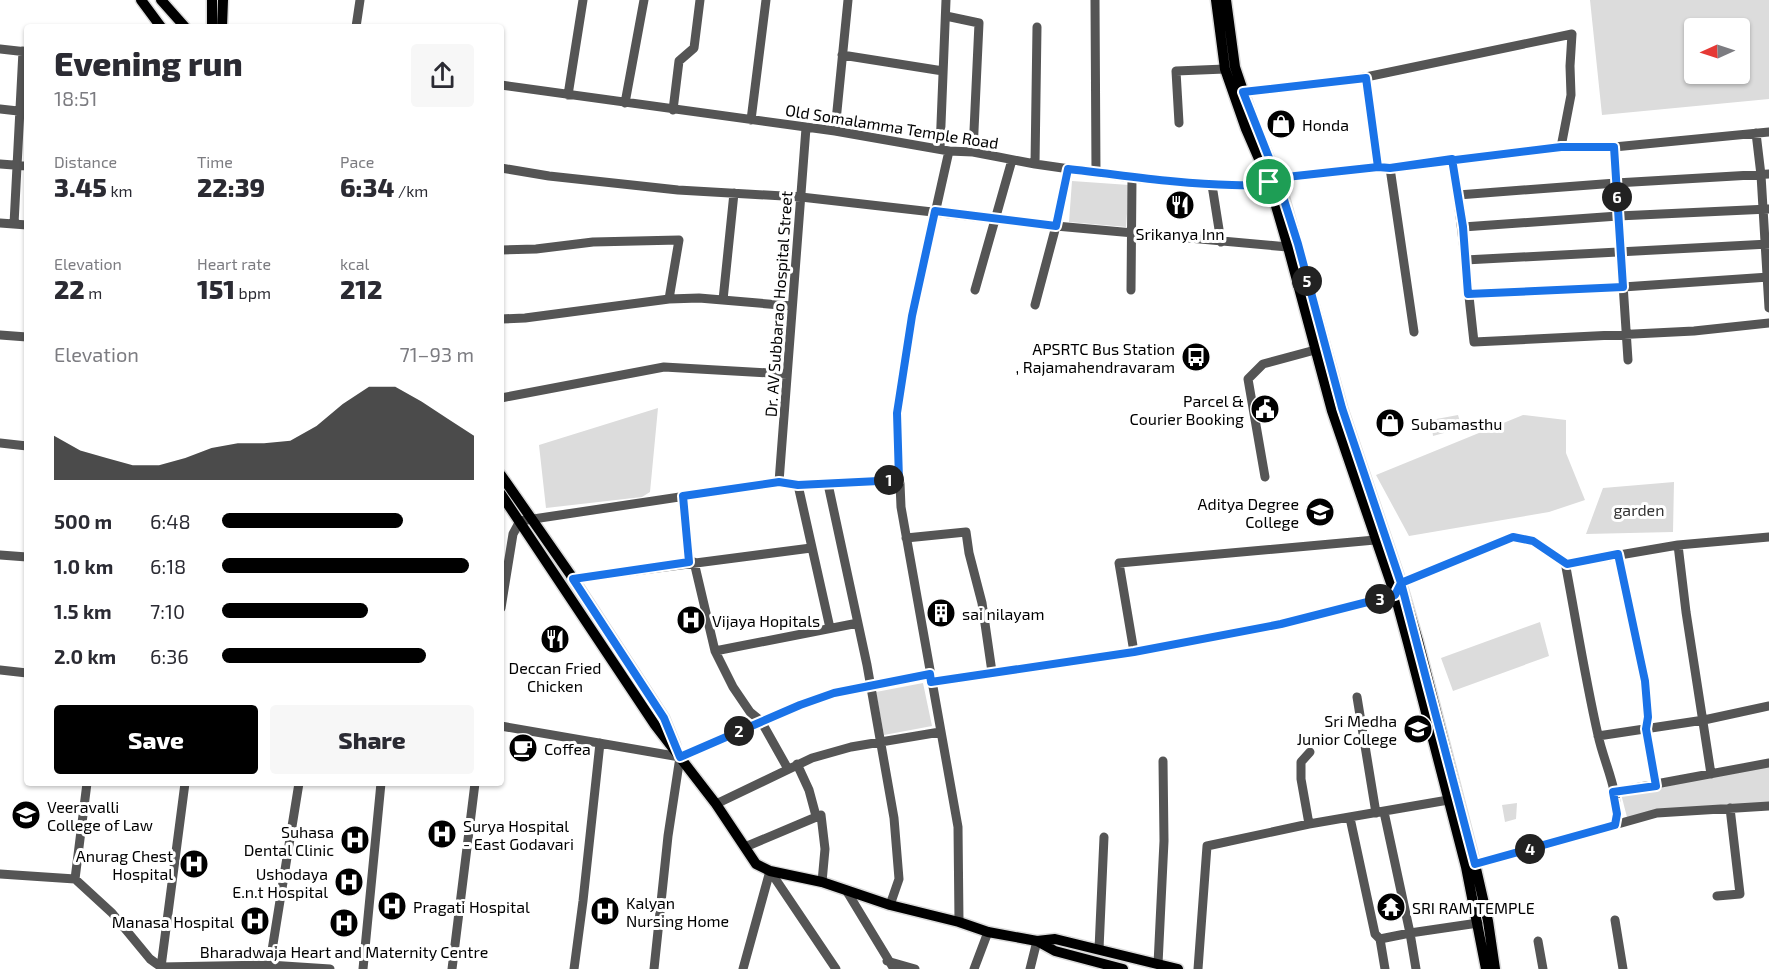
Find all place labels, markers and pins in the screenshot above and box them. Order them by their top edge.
shop icon: Honda [1265,108,1297,140]
place label: Honda [1302,115,1349,134]
pin [1243,156,1294,207]
pin: 6 [1602,182,1632,212]
restaurant icon: Srikanya Inn [1164,189,1196,221]
place label: Srikanya Inn [1135,224,1225,243]
pin: 5 [1292,266,1322,296]
place label: APSRTC Bus Station , Rajamahendravaram [1016,339,1175,377]
bus stop icon: APSRTC Bus Station , Rajamahendravaram [1180,341,1212,373]
place label: Parcel & Courier Booking [1130,391,1244,428]
public building icon: Parcel & Courier Booking [1249,393,1281,425]
shop icon: Subamasthu [1374,407,1406,439]
place label: Subamasthu [1411,414,1502,433]
pin: 1 [874,465,904,495]
place label: Aditya Degree College [1198,494,1299,531]
school or university icon: Aditya Degree College [1304,496,1336,528]
pin: 3 [1365,584,1395,614]
building icon: sai nilayam [925,597,957,629]
hospital icon: Vijaya Hopitals [675,604,707,636]
place label: sai nilayam [962,604,1044,623]
place label: Vijaya Hopitals [712,611,820,631]
restaurant icon: Deccan Fried Chicken [539,623,571,655]
place label: Deccan Fried Chicken [509,658,601,695]
place label: Sri Medha Junior College [1297,711,1397,748]
school or university icon: Sri Medha Junior College [1402,713,1434,745]
pin: 2 [724,716,754,746]
cafe icon: Coffea [507,732,539,764]
place label: Coffea [544,739,591,758]
place label: Veeravalli College of Law [47,797,153,834]
school or university icon: Veeravalli College of Law [10,799,42,831]
place label: Surya Hospital - East Godavari [463,816,574,853]
hospital icon: Surya Hospital - East Godavari [426,818,458,850]
place label: Suhasa Dental Clinic [244,822,334,859]
hospital icon: Suhasa Dental Clinic [339,824,371,856]
pin: 4 [1515,834,1545,864]
place label: Anurag Chest Hospital [76,846,173,883]
hospital icon: Anurag Chest Hospital [178,848,210,880]
place label: Ushodaya E.n.t Hospital [232,864,328,901]
hospital icon: Ushodaya E.n.t Hospital [333,866,365,898]
hospital icon: Pragati Hospital [376,890,408,922]
temple icon: SRI RAM TEMPLE [1375,891,1407,923]
place label: Kalyan Nursing Home [626,893,729,930]
hospital icon: Kalyan Nursing Home [589,895,621,927]
place label: Pragati Hospital [413,897,530,916]
place label: SRI RAM TEMPLE [1412,898,1535,917]
hospital icon: Manasa Hospital [239,905,271,937]
hospital icon: Bharadwaja Heart and Maternity Centre [328,907,360,939]
place label: Manasa Hospital [112,912,234,931]
place label: Bharadwaja Heart and Maternity Centre [200,942,488,962]

